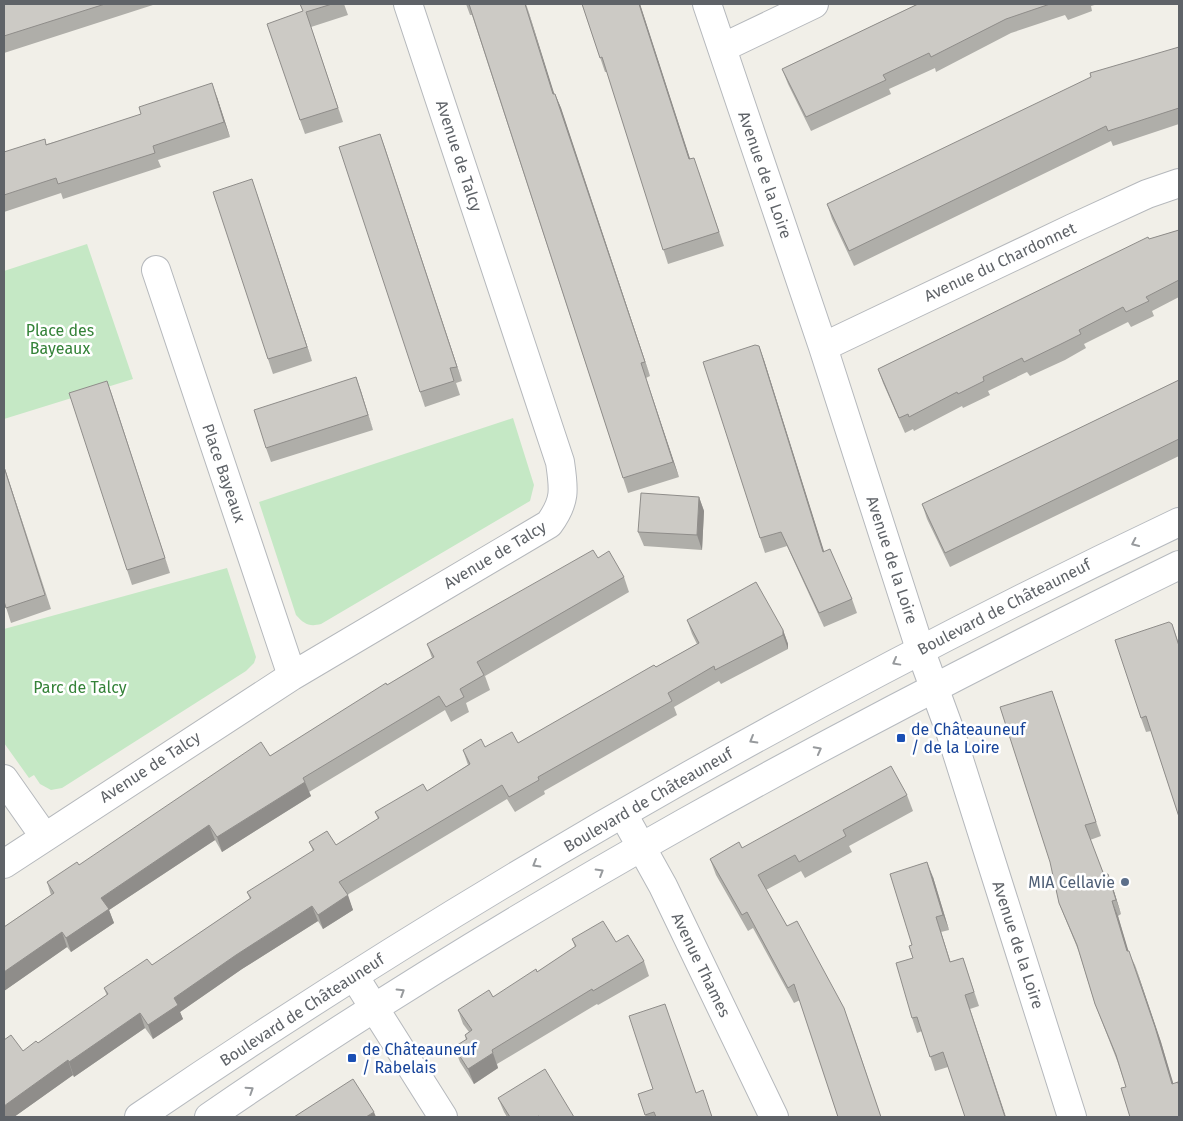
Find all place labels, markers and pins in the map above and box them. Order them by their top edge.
place label: de Châteauneuf / de la Loire [911,720,1027,757]
marker: de Châteauneuf / de la Loire [895,732,907,744]
place label: MIA Cellavie [1028,873,1115,892]
marker: MIA Cellavie [1119,876,1131,888]
place label: de Châteauneuf / Rabelais [362,1040,478,1077]
marker: de Châteauneuf / Rabelais [346,1052,358,1064]

